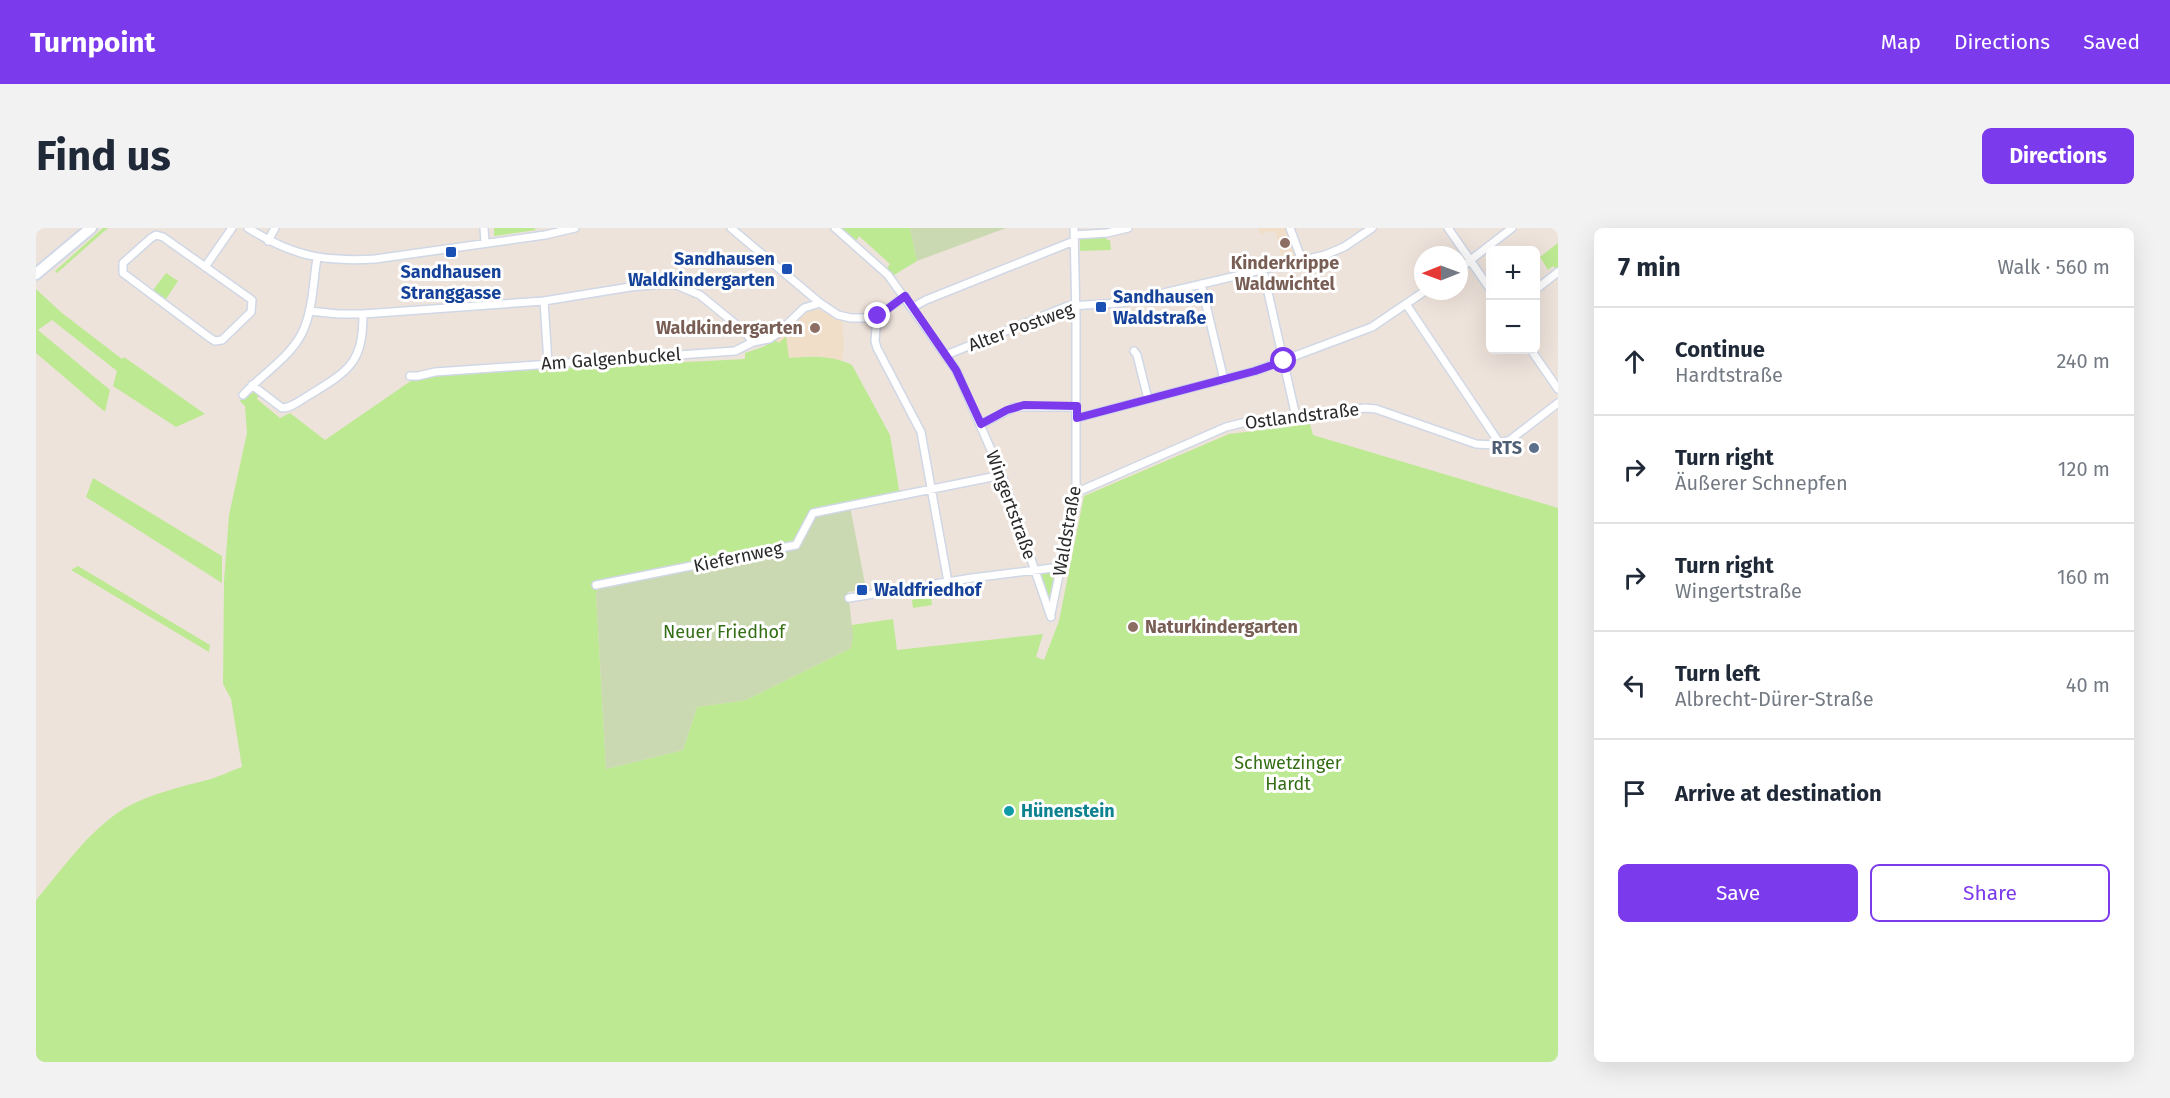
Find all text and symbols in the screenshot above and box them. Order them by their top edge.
text: Turnpoint [30,26,155,59]
text: Map [1881,29,1921,55]
text: Directions [1954,29,2050,55]
text: Saved [2083,29,2140,55]
button: Directions [1982,128,2134,184]
text: Find us [36,131,171,181]
marker: Kinderkrippe Waldwichtel [1278,236,1292,250]
marker: Sandhausen Stranggasse [444,245,458,259]
north arrow [1414,246,1468,300]
map controls [1486,246,1540,354]
button: + [1486,246,1540,300]
place label: Sandhausen Waldkindergarten [628,248,775,291]
place label: Kinderkrippe Waldwichtel [1231,252,1339,295]
text: 7 min [1618,252,1681,283]
text: Walk · 560 m [1998,255,2110,279]
place label: Sandhausen Stranggasse [401,261,501,304]
marker: Sandhausen Waldkindergarten [780,262,794,276]
place label: Sandhausen Waldstraße [1113,286,1214,329]
street label: Alter Postweg [965,298,1077,356]
marker: Sandhausen Waldstraße [1094,300,1108,314]
button: − [1486,300,1540,354]
route end [864,302,890,328]
place label: Waldkindergarten [656,317,803,339]
marker: Waldkindergarten [808,321,822,335]
text: Continue [1675,336,1765,363]
street label: Am Galgenbuckel [540,343,682,375]
icon: ahead [1618,345,1651,378]
route start [1270,347,1296,373]
text: 240 m [2056,349,2110,373]
text: Hardtstraße [1675,363,1783,387]
street label: Ostlandstraße [1244,398,1360,434]
place label: RTS [1492,437,1522,459]
marker: RTS [1527,441,1541,455]
text: Turn right [1675,444,1774,471]
street label: Wingertstraße [981,448,1041,562]
icon: right [1618,453,1651,486]
text: 120 m [2058,457,2110,481]
text: Äußerer Schnepfen [1675,471,1848,495]
street label: Waldstraße [1048,484,1086,578]
street label: Kiefernweg [691,537,785,577]
text: Turn right [1675,552,1774,579]
icon: right [1618,561,1651,594]
text: 160 m [2057,565,2110,589]
place label: Waldfriedhof [874,579,983,601]
text: Wingertstraße [1675,579,1802,603]
marker: Waldfriedhof [855,583,869,597]
place label: Naturkindergarten [1145,616,1298,638]
marker: Naturkindergarten [1126,620,1140,634]
park label: Neuer Friedhof [663,621,787,643]
text: Turn left [1675,660,1760,687]
icon: left [1618,669,1651,702]
text: 40 m [2066,673,2110,697]
text: Albrecht-Dürer-Straße [1675,687,1874,711]
park label: Schwetzinger Hardt [1234,752,1342,795]
icon: arrive [1618,777,1651,810]
text: Arrive at destination [1675,780,1882,807]
place label: Hünenstein [1021,800,1115,822]
marker: Hünenstein [1002,804,1016,818]
button: Save [1618,864,1858,922]
button: Share [1870,864,2110,922]

